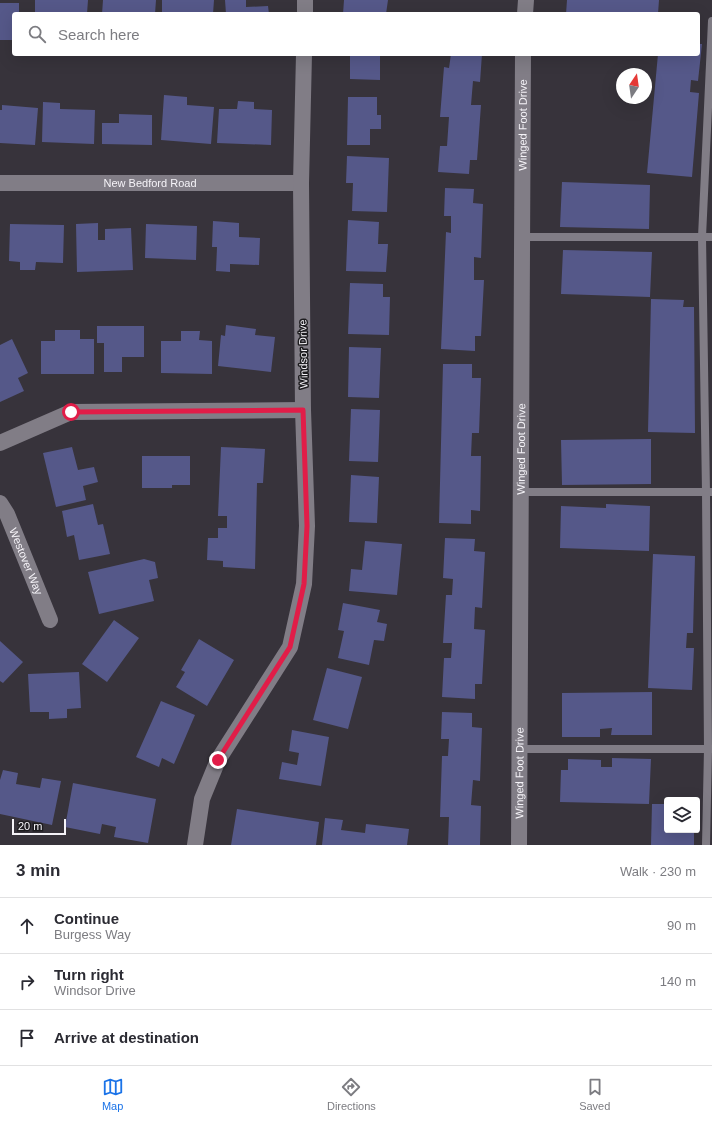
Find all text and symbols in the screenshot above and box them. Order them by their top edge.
search box [12,12,700,56]
icon: search [26,23,48,45]
text: Search here [58,26,140,43]
north arrow [616,68,652,104]
street label: Winged Foot Drive [516,79,529,171]
street label: New Bedford Road [103,177,197,189]
street label: Windsor Drive [296,319,310,389]
route start [62,403,80,421]
street label: Winged Foot Drive [515,403,527,495]
street label: Westover Way [7,526,45,597]
street label: Winged Foot Drive [513,727,526,819]
route end [209,751,227,769]
map controls [664,797,700,833]
button: layers [664,797,700,833]
scale bar [12,817,66,836]
text: 20 m [18,820,42,832]
text: 3 min [16,861,60,880]
text: Walk · 230 m [620,864,696,879]
text: Continue [54,910,119,927]
icon: ahead [16,915,38,937]
text: 90 m [667,918,696,933]
text: Burgess Way [54,927,131,942]
text: Turn right [54,966,124,983]
icon: right [16,971,38,993]
text: 140 m [660,974,696,989]
text: Windsor Drive [54,983,136,998]
icon: arrive [16,1027,38,1049]
text: Arrive at destination [54,1029,199,1046]
tab: Map [102,1076,124,1112]
tab: Directions [327,1076,376,1112]
tab: Saved [579,1076,610,1112]

